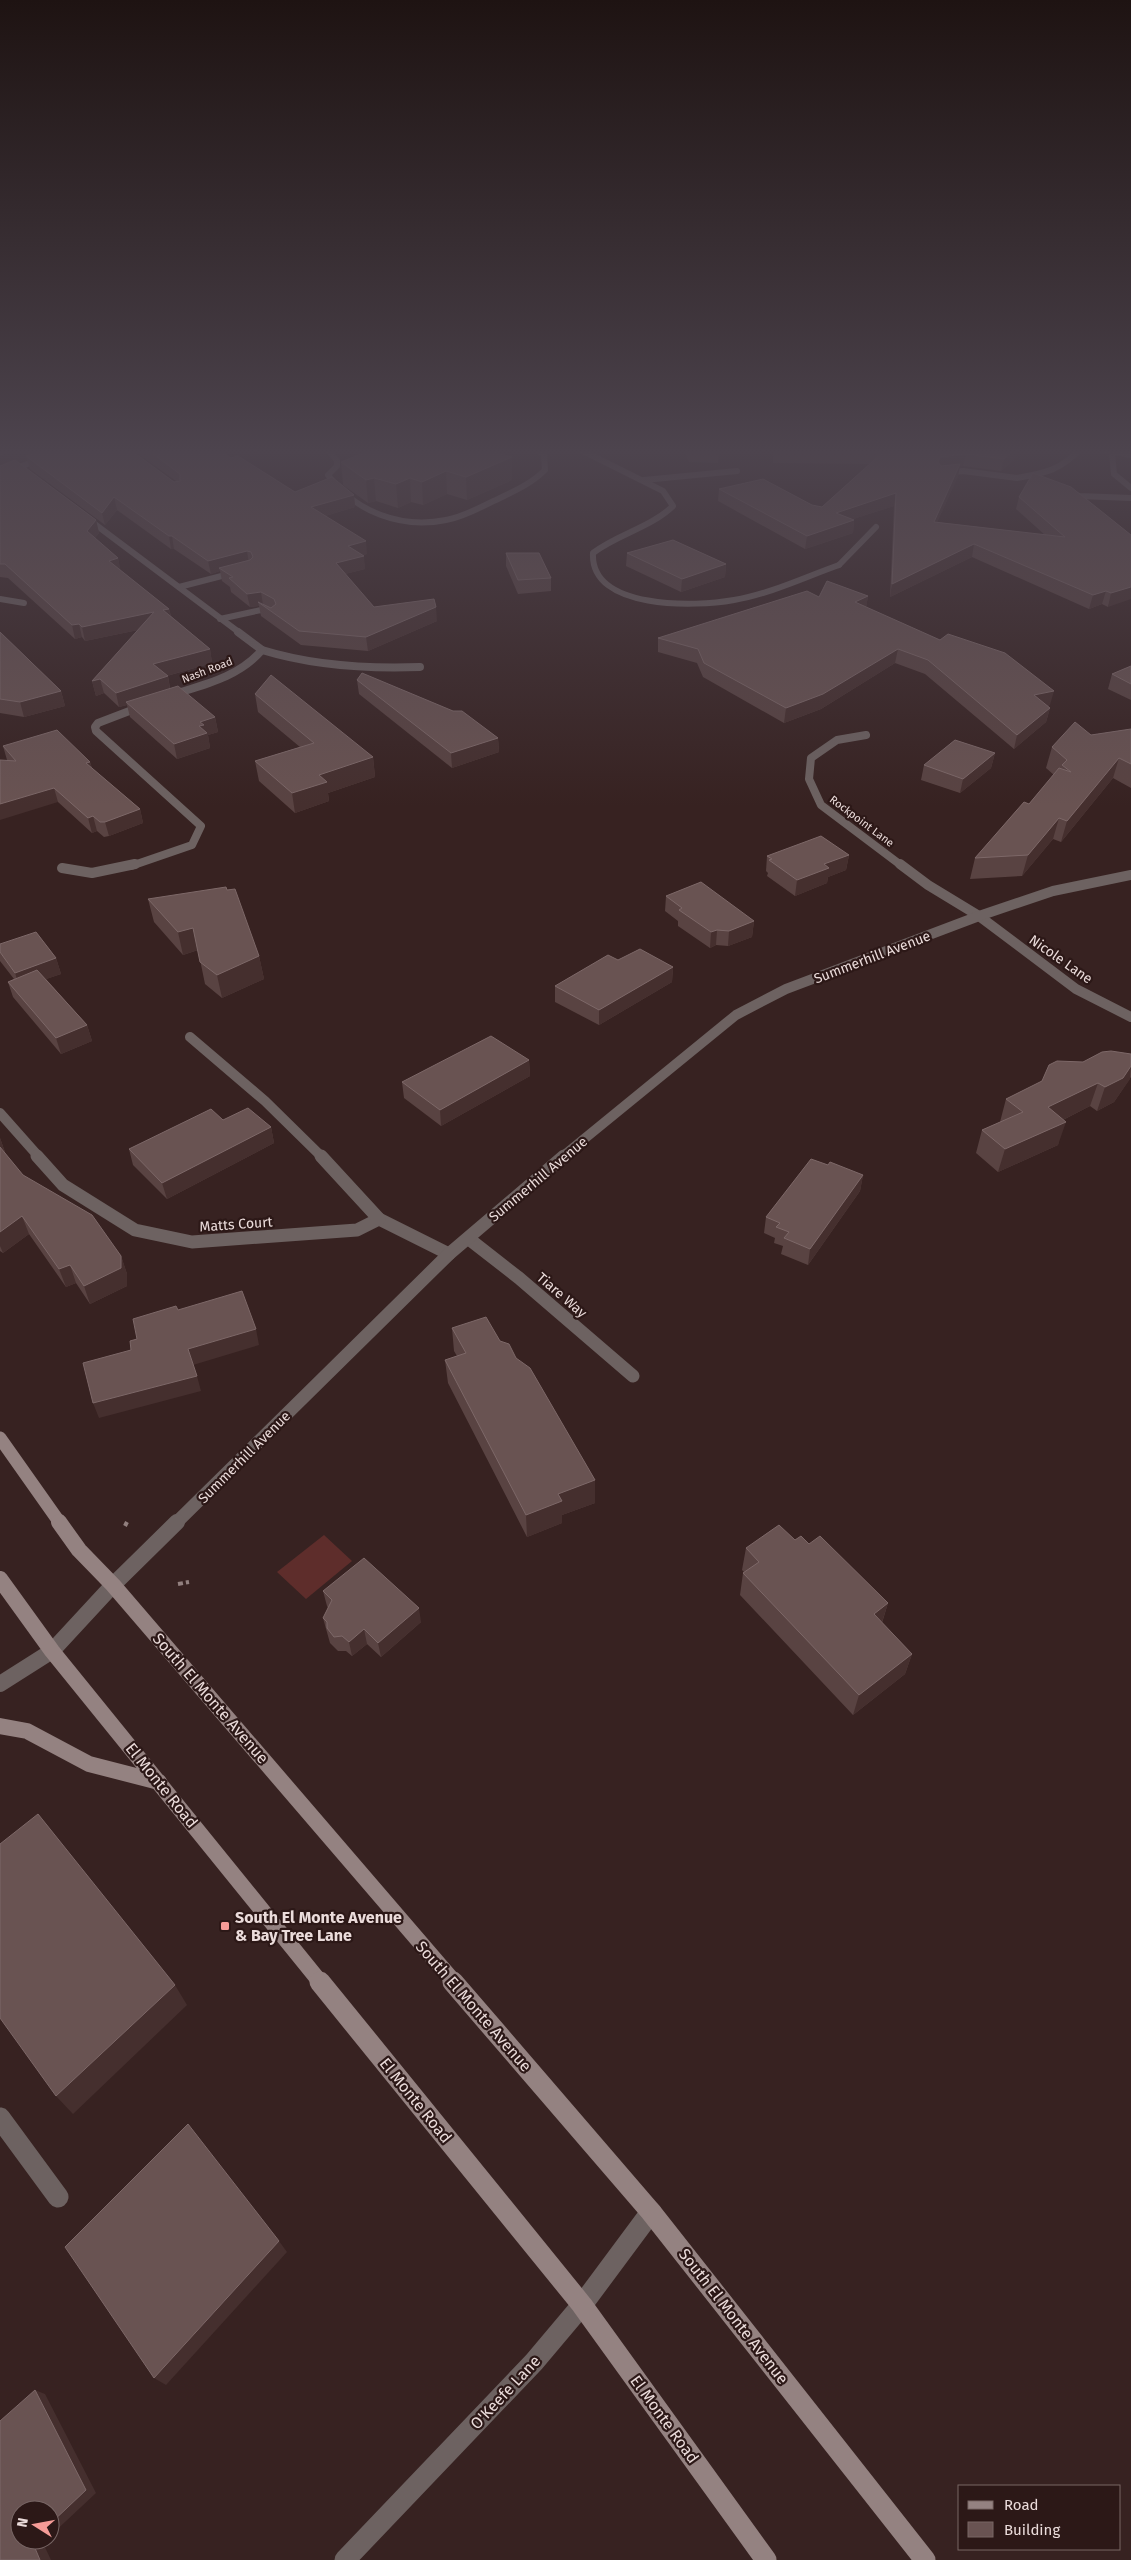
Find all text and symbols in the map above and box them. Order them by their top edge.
street label: Nash Road [180,655,234,686]
street label: Rockpoint Lane [827,793,896,850]
street label: Summerhill Avenue [812,927,933,988]
street label: Nicole Lane [1026,931,1096,988]
street label: Summerhill Avenue [486,1133,591,1226]
street label: Matts Court [199,1213,274,1236]
street label: Tiare Way [533,1269,590,1322]
street label: Summerhill Avenue [195,1408,294,1507]
street label: South El Monte Avenue [149,1629,273,1768]
street label: El Monte Road [122,1739,202,1832]
place label: South El Monte Avenue & Bay Tree Lane [235,1908,402,1945]
marker: South El Monte Avenue & Bay Tree Lane [219,1920,231,1932]
street label: South El Monte Avenue [412,1937,536,2076]
street label: El Monte Road [376,2054,456,2147]
street label: South El Monte Avenue [675,2245,792,2388]
street label: O'Keefe Lane [466,2351,544,2433]
street label: El Monte Road [626,2372,703,2467]
legend [958,2485,1121,2550]
text: Road [1004,2496,1039,2514]
north arrow [10,2500,60,2550]
text: N [13,2516,32,2529]
text: Building [1004,2521,1060,2539]

